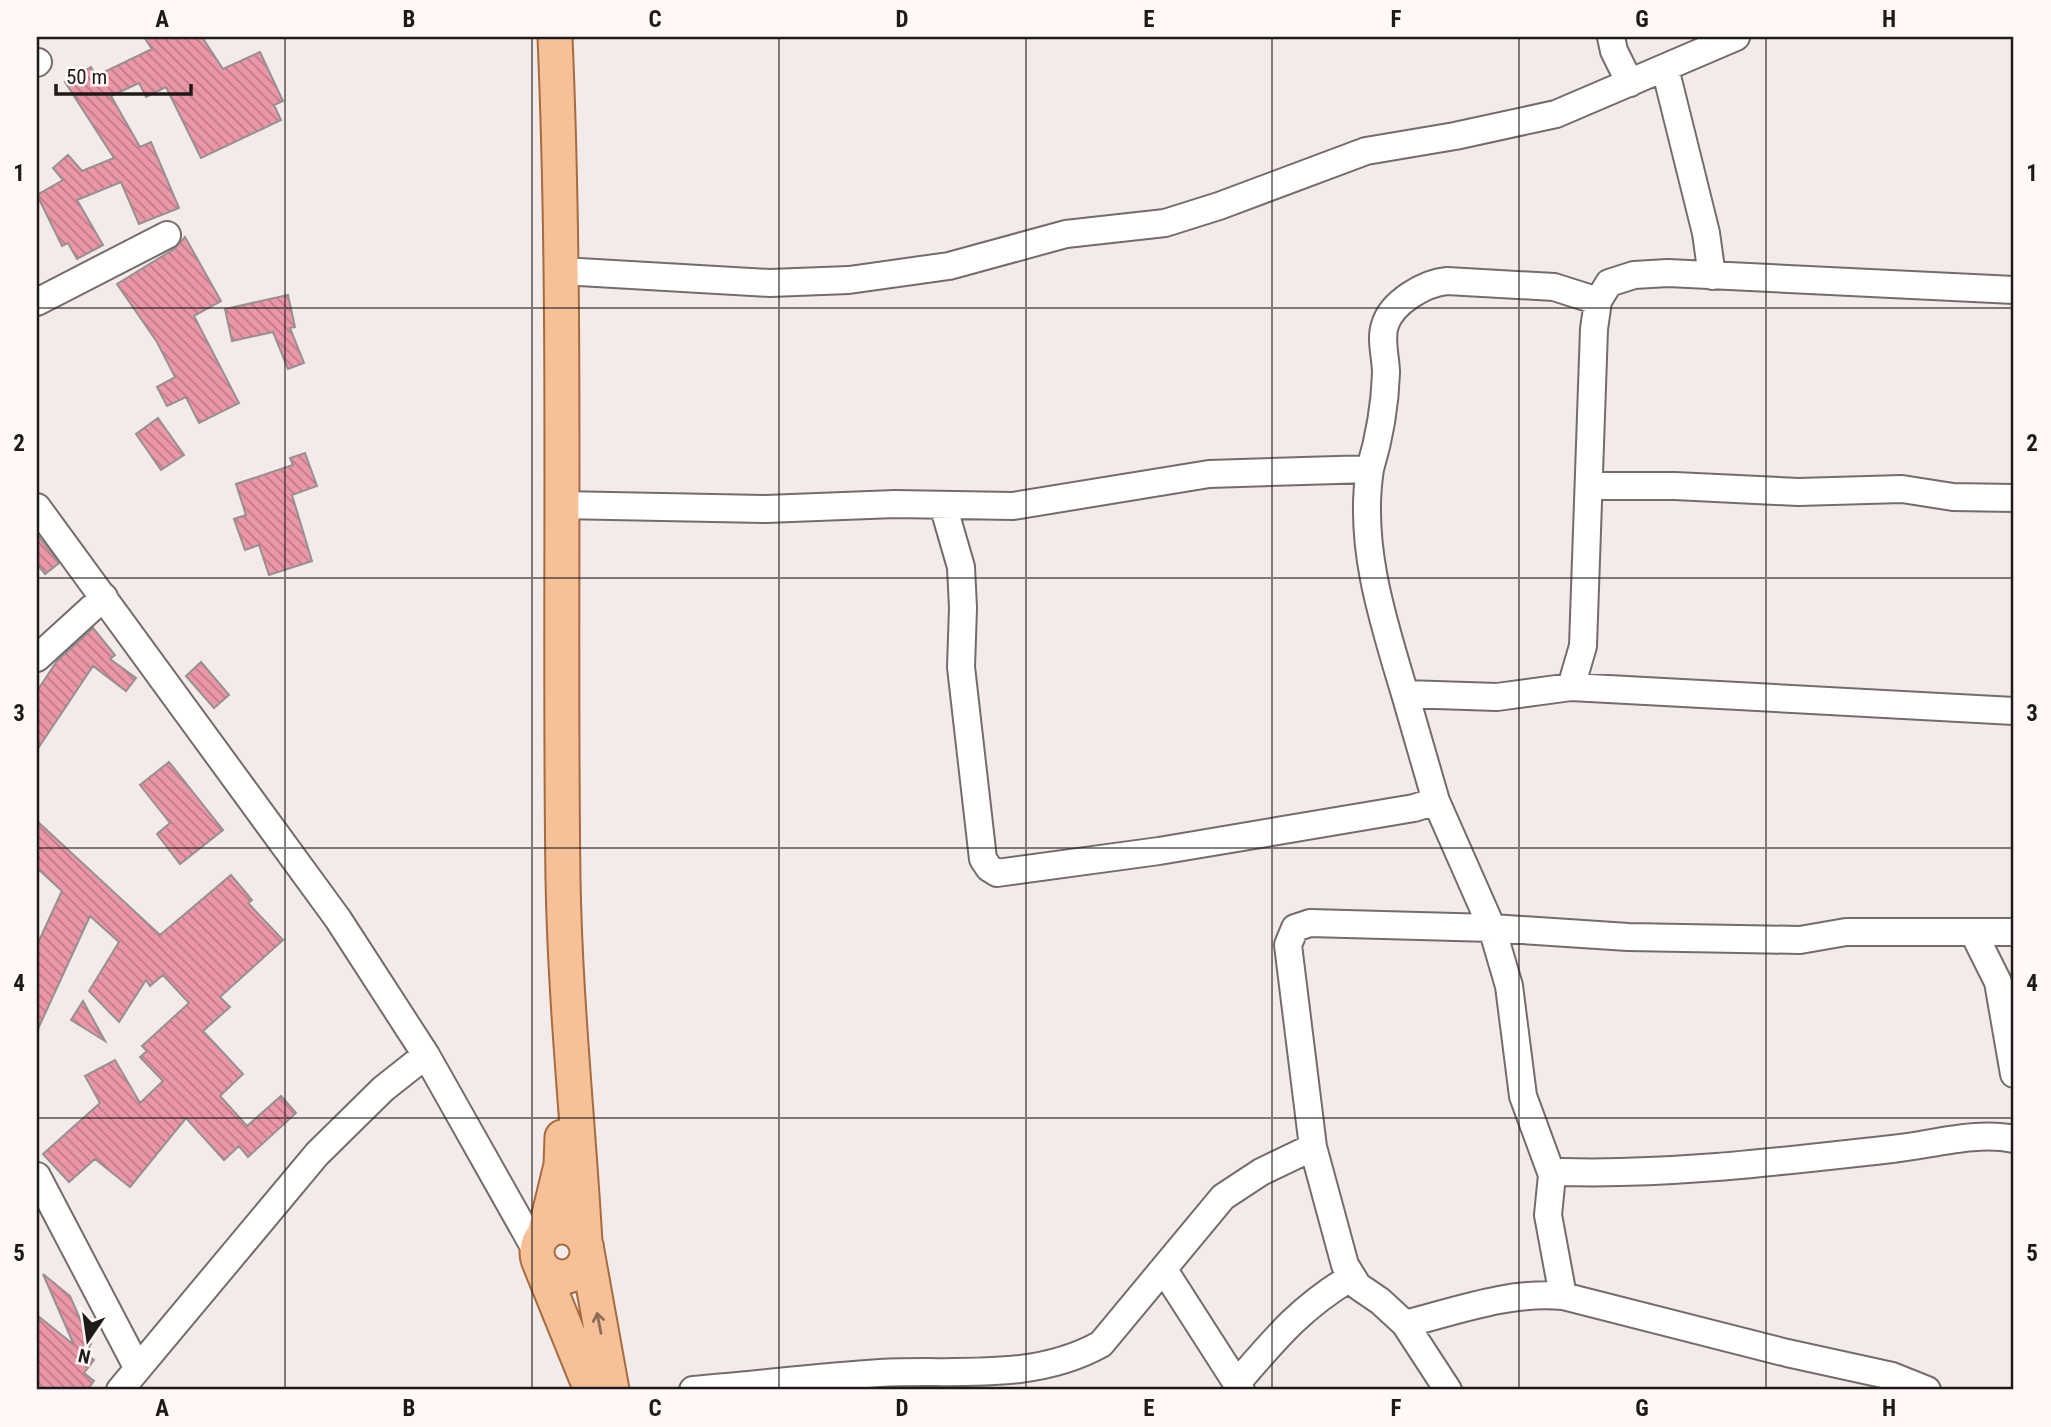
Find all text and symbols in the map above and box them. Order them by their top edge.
text: A [155,6,169,33]
text: B [403,6,415,33]
text: C [648,6,662,33]
text: D [896,6,909,33]
text: E [1143,6,1155,33]
text: F [1391,6,1402,33]
text: G [1635,6,1649,33]
text: H [1882,6,1896,33]
scale bar [56,52,191,96]
text: 50 m [66,65,107,89]
text: 1 [13,160,25,187]
text: 1 [2026,160,2038,187]
text: 2 [13,430,25,457]
text: 2 [2026,430,2038,457]
text: 3 [13,700,25,727]
text: 3 [2026,700,2038,727]
text: 4 [13,970,25,997]
text: 4 [2026,970,2038,997]
text: 5 [13,1240,25,1267]
text: 5 [2026,1240,2038,1267]
north arrow [52,1304,122,1374]
one-way arrow [592,1312,605,1335]
text: N [76,1344,93,1369]
text: A [155,1395,169,1422]
text: B [403,1395,415,1422]
text: C [648,1395,662,1422]
text: D [896,1395,909,1422]
text: E [1143,1395,1155,1422]
text: F [1391,1395,1402,1422]
text: G [1635,1395,1649,1422]
text: H [1882,1395,1896,1422]

